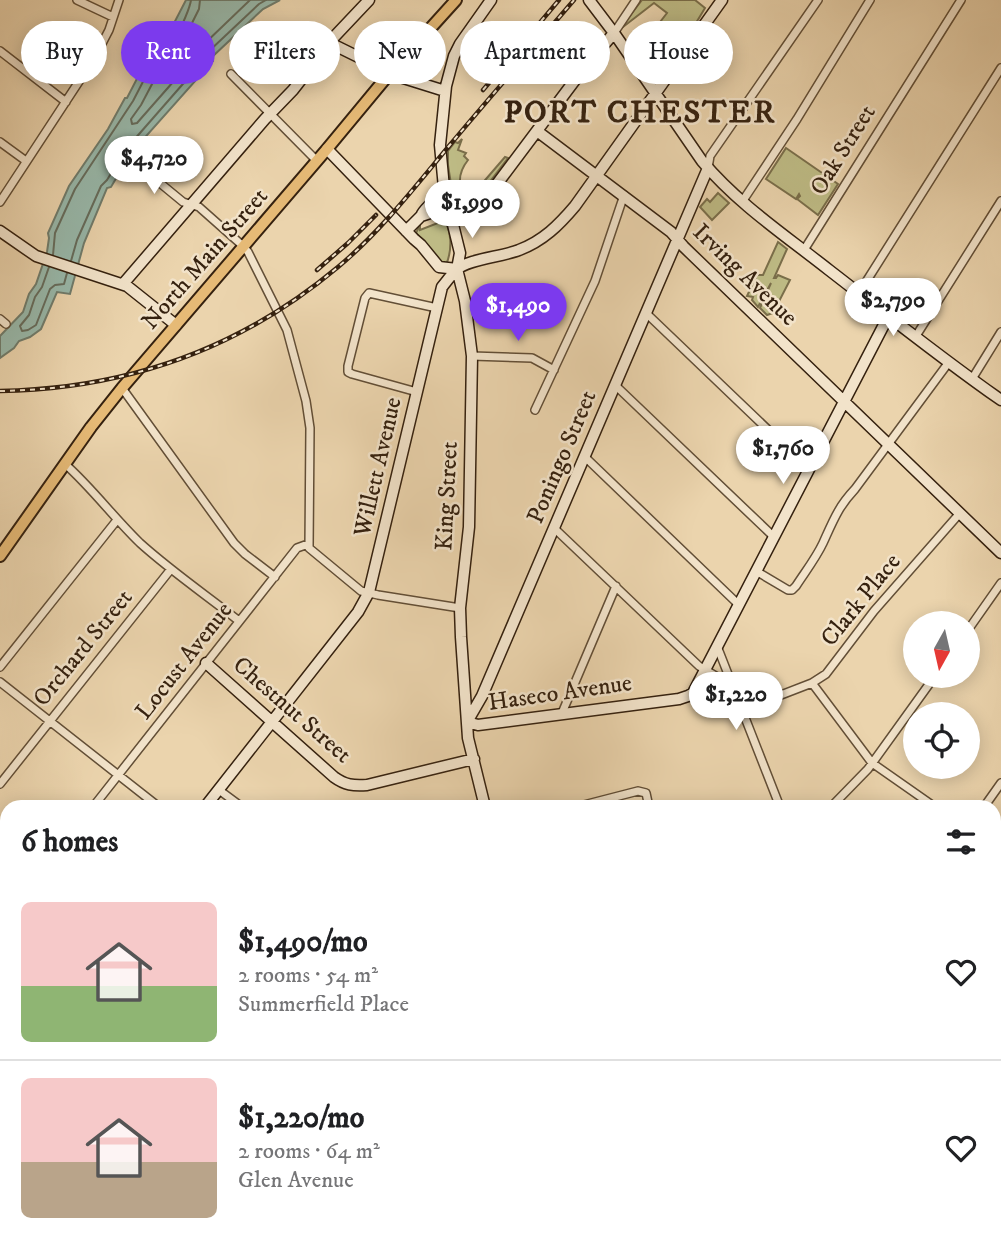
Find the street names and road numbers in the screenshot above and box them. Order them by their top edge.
street label: Oak Street [804,99,883,201]
street label: North Main Street [135,182,275,336]
street label: Irving Avenue [686,217,804,333]
street label: Poningo Street [521,386,604,528]
street label: Willett Avenue [347,394,409,541]
street label: King Street [429,440,465,551]
street label: Clark Place [815,547,908,652]
street label: Orchard Street [27,583,139,713]
street label: Locust Avenue [129,596,239,726]
street label: Chestnut Street [226,650,358,770]
street label: Haseco Avenue [486,668,634,718]

